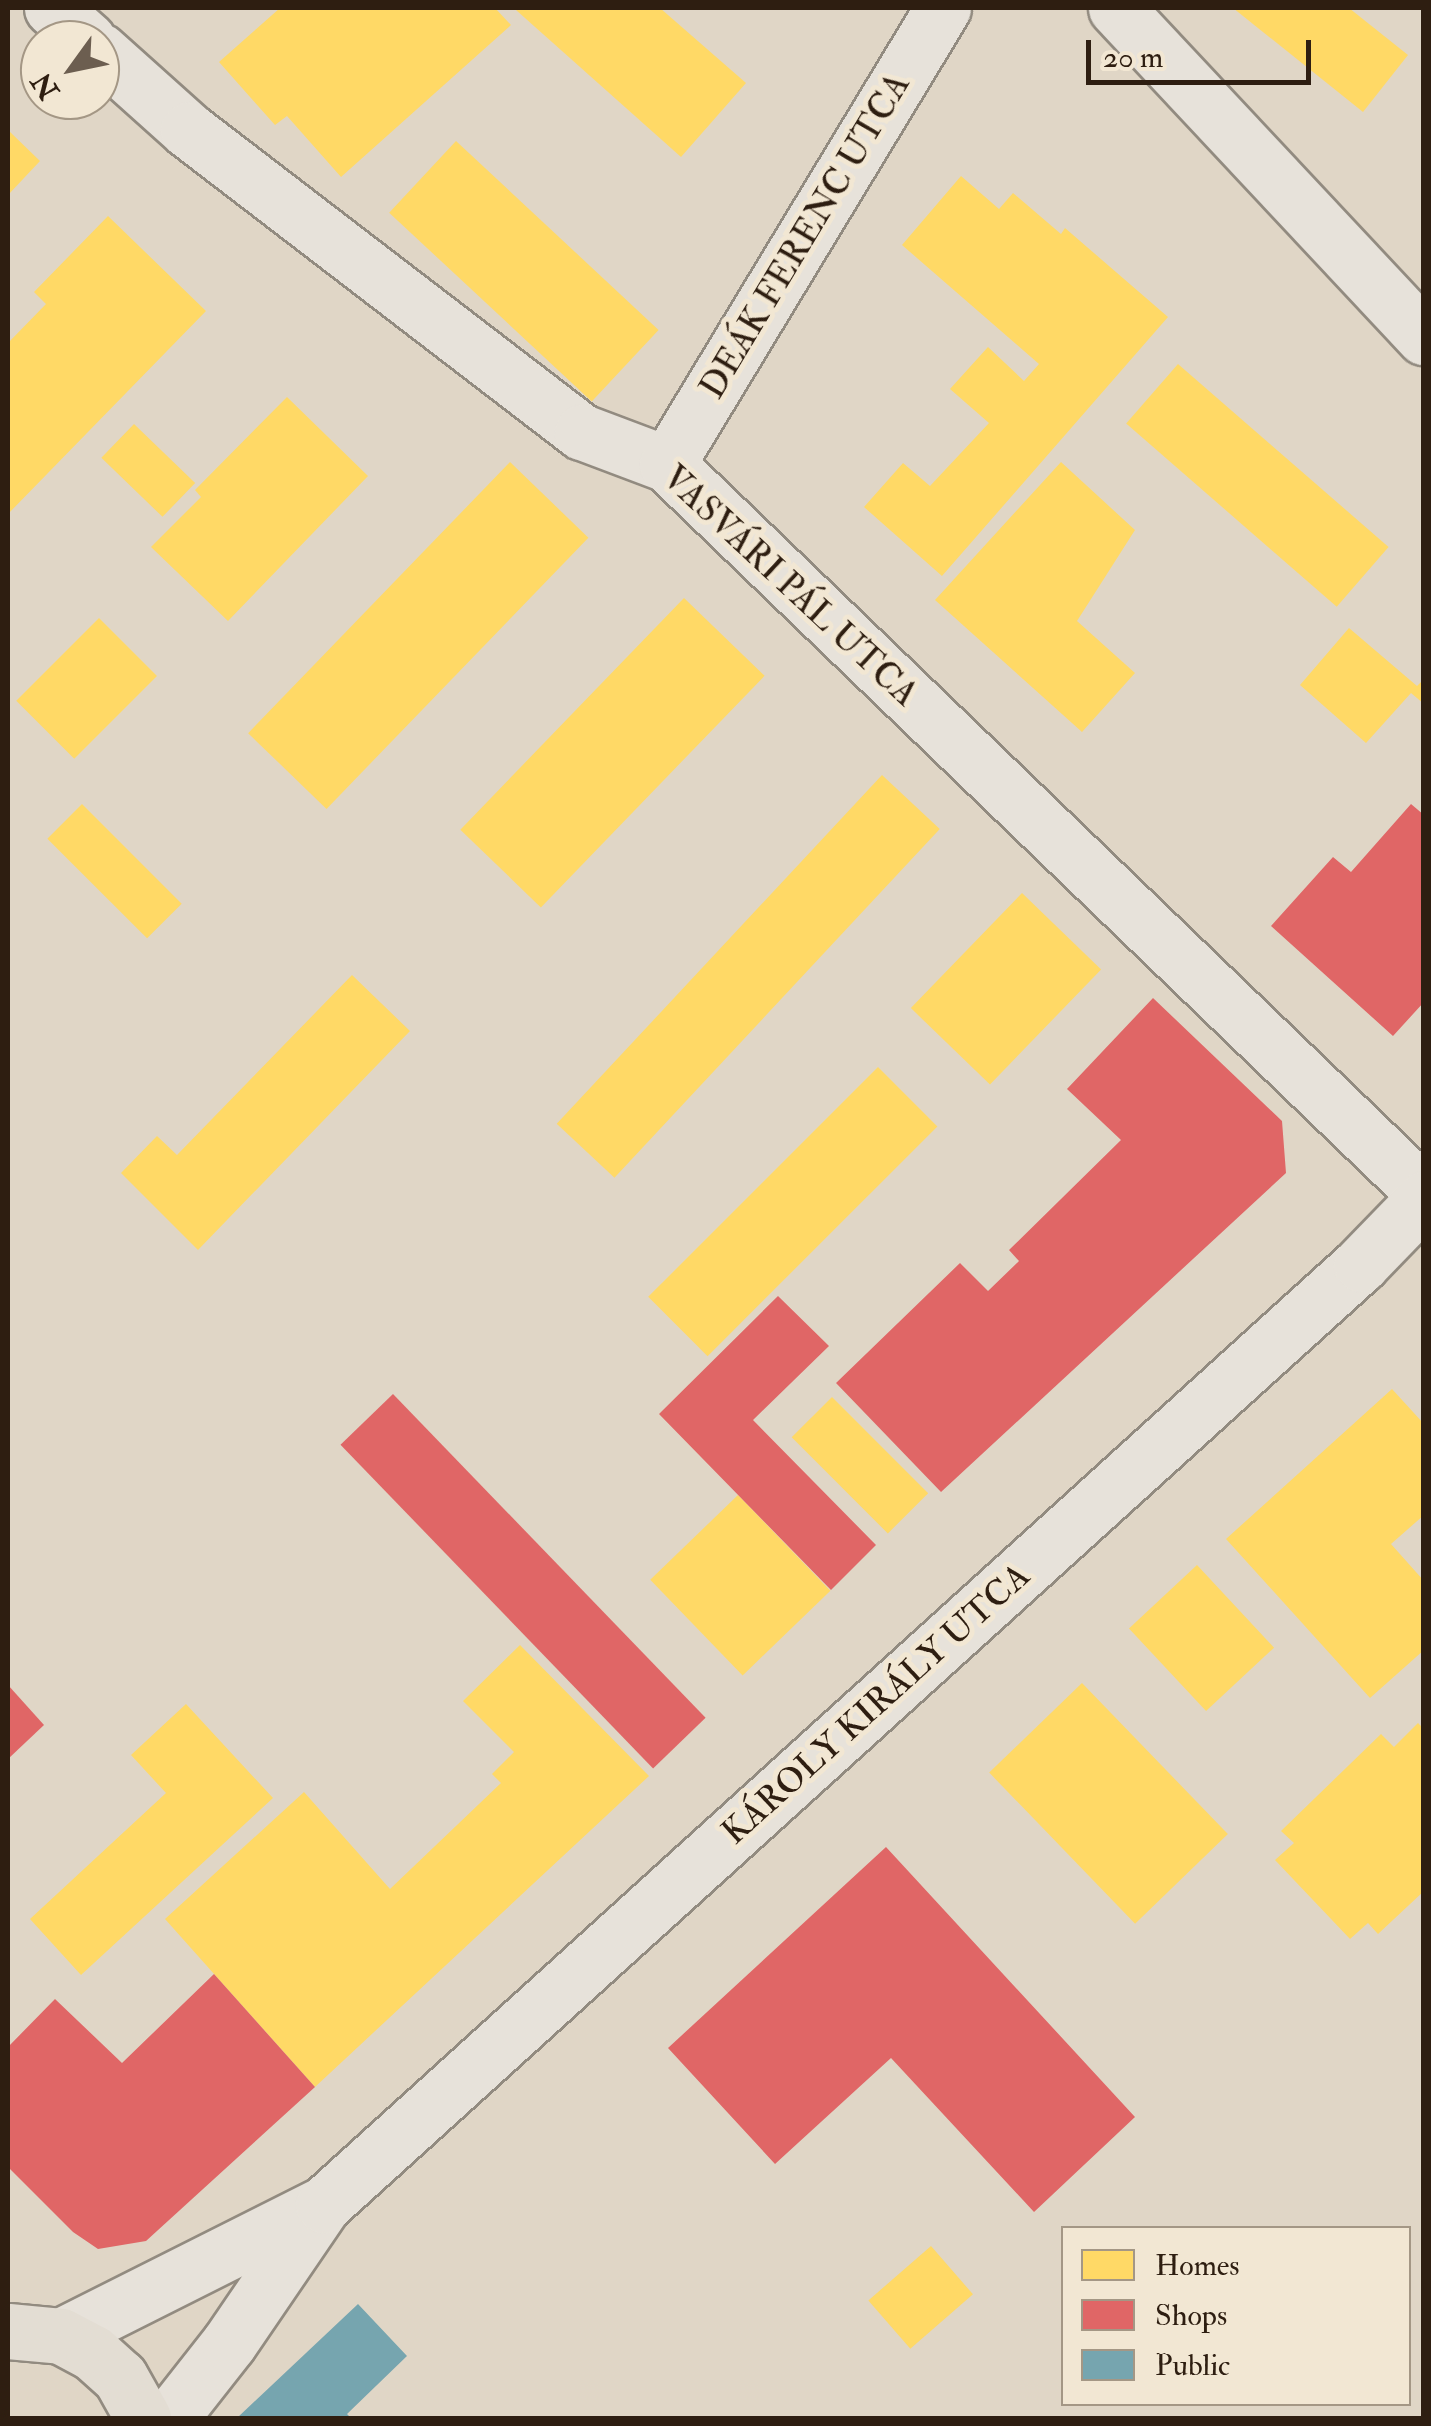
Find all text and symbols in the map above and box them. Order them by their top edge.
north arrow [20,20,120,120]
scale bar [1091,20,1316,82]
text: 20 m [1103,39,1163,76]
text: N [25,65,68,106]
street label: DEÁK FERENC UTCA [691,66,919,406]
street label: VASVÁRI PÁL UTCA [654,457,926,715]
street label: KÁROLY KIRÁLY UTCA [714,1555,1038,1853]
legend [1061,2226,1411,2406]
text: Homes [1155,2247,1240,2284]
text: Shops [1155,2297,1227,2334]
text: Public [1155,2347,1230,2384]

